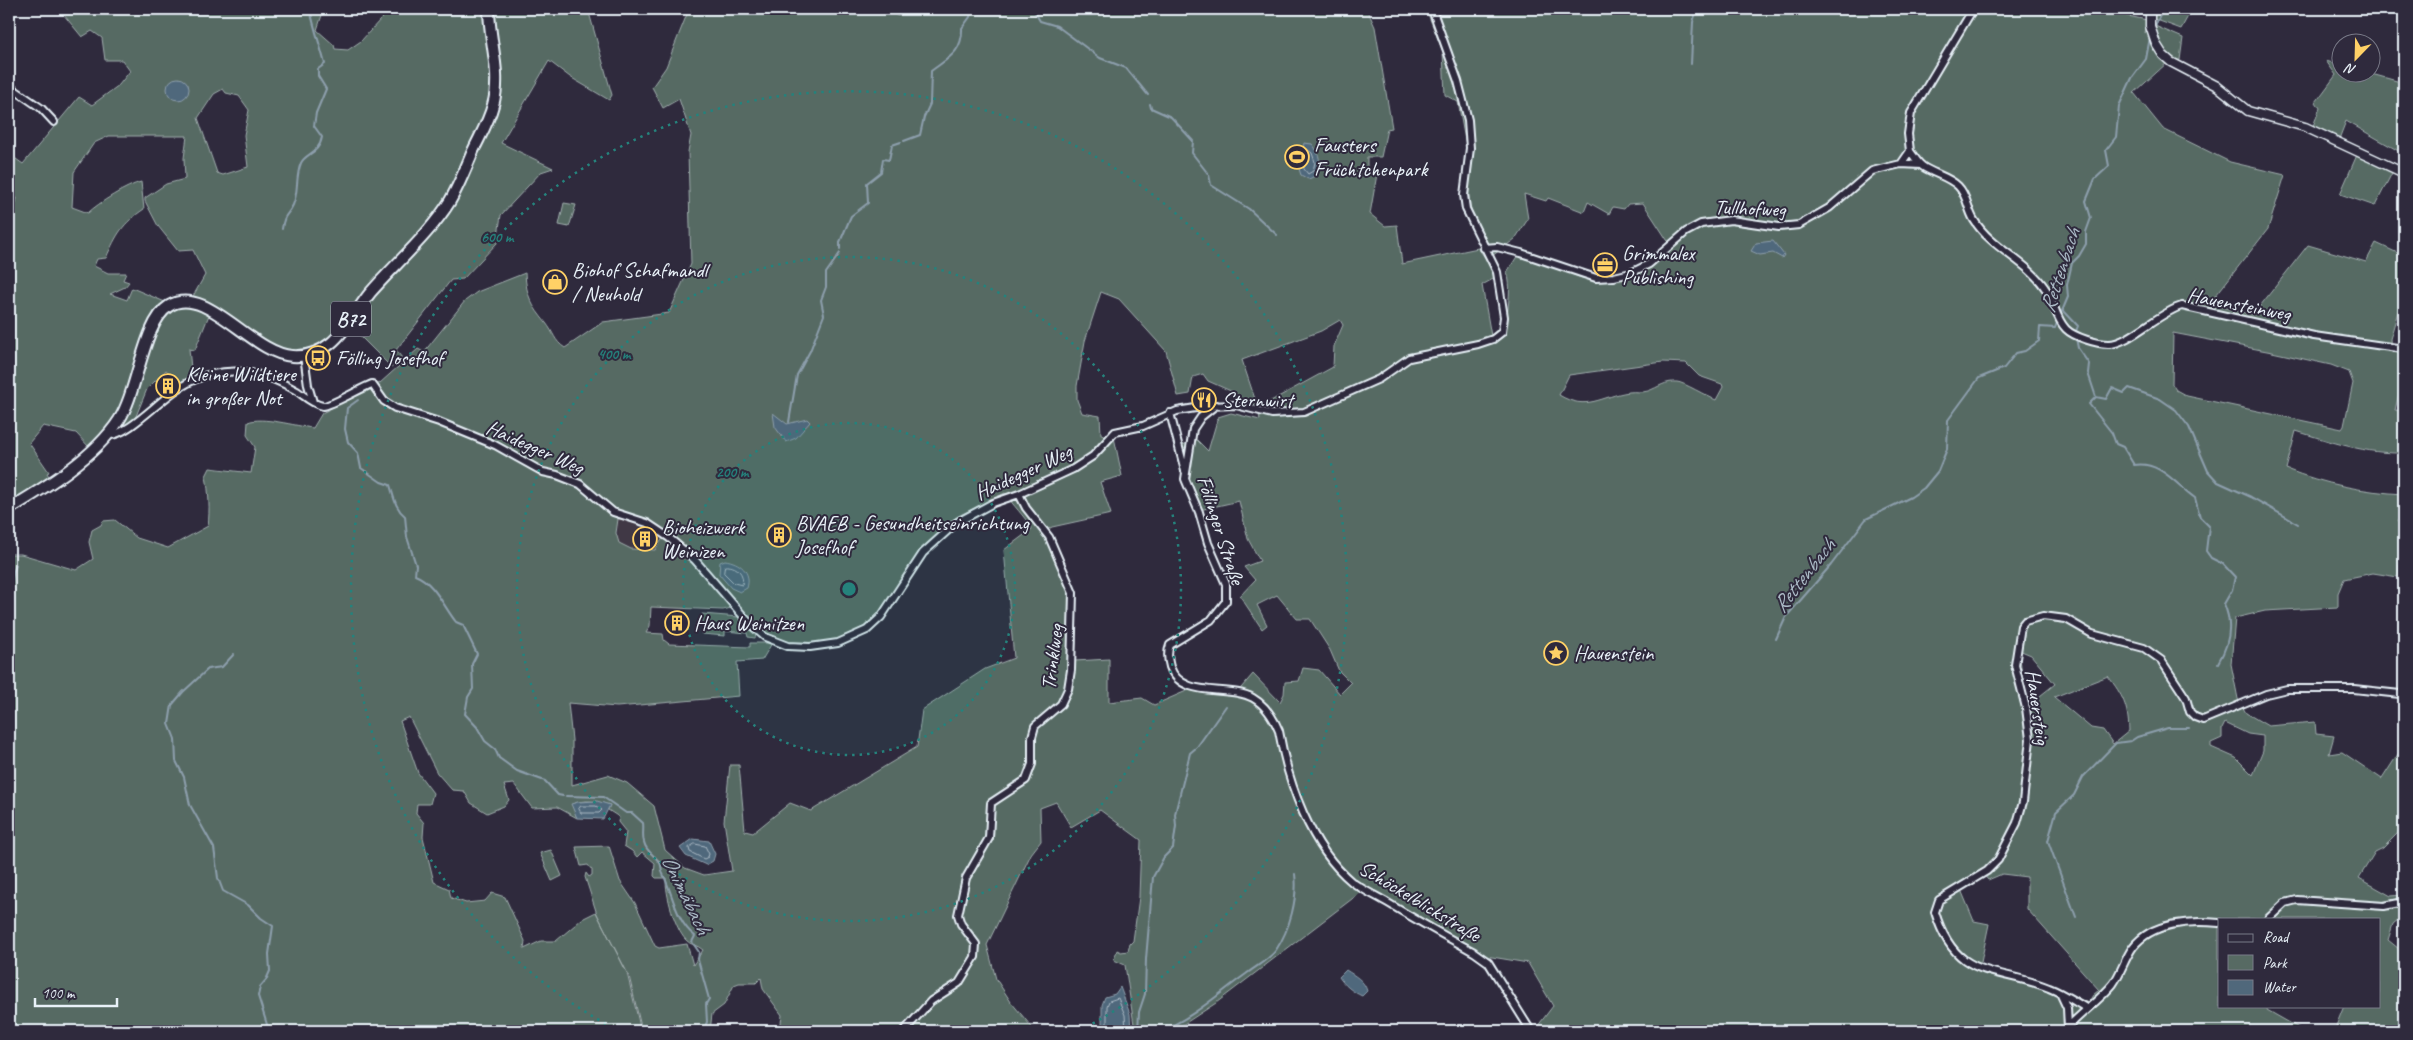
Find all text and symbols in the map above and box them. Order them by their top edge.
north arrow [2330,32,2380,82]
text: N [2342,59,2358,79]
place label: Fausters Früchtchenpark [1314,132,1429,182]
sports icon: Fausters Früchtchenpark [1284,144,1310,170]
street label: Tullhofweg [1714,194,1787,222]
water label: Rettenbach [2033,223,2087,316]
text: 600 m [481,228,515,247]
place label: Grimmalex Publishing [1622,240,1696,290]
office icon: Grimmalex Publishing [1592,252,1618,278]
place label: Biohof Schafmandl / Neuhold [572,257,711,307]
shop icon: Biohof Schafmandl / Neuhold [542,269,568,295]
street label: Hauensteinweg [2185,281,2294,327]
road number: B72 [331,302,371,336]
bus stop icon: Fölling Josefhof [305,345,331,371]
place label: Fölling Josefhof [336,345,447,371]
text: 400 m [598,345,632,364]
place label: Kleine Wildtiere in großer Not [186,361,298,411]
building icon: Kleine Wildtiere in großer Not [155,373,181,399]
restaurant icon: Sternwirt [1191,387,1217,413]
place label: Sternwirt [1222,387,1296,413]
street label: Haidegger Weg [482,414,589,481]
street label: Haidegger Weg [970,438,1077,506]
text: 200 m [716,463,750,482]
street label: Föllinger Straße [1191,472,1251,590]
place label: BVAEB - Gesundheitseinrichtung Josefhof [795,510,1031,560]
place label: Bioheizwerk Weinizen [662,514,746,564]
building icon: BVAEB - Gesundheitseinrichtung Josefhof [766,522,792,548]
building icon: Bioheizwerk Weinizen [632,526,658,552]
water label: Rettenbach [1766,531,1843,618]
centre of rings [840,580,858,598]
building icon: Haus Weinitzen [664,610,690,636]
place label: Haus Weinitzen [694,610,805,636]
street label: Trinklweg [1035,621,1069,691]
place icon: Hauenstein [1543,640,1569,666]
place label: Hauenstein [1574,640,1654,666]
street label: Hauersteig [2020,668,2056,748]
water label: Onimäbach [655,850,718,940]
street label: Schöckelblickstraße [1354,855,1487,949]
legend [2218,918,2380,1008]
text: Road [2263,928,2290,947]
text: Park [2263,954,2288,973]
scale bar [35,975,118,1007]
text: Water [2263,978,2297,997]
text: 100 m [42,984,76,1003]

